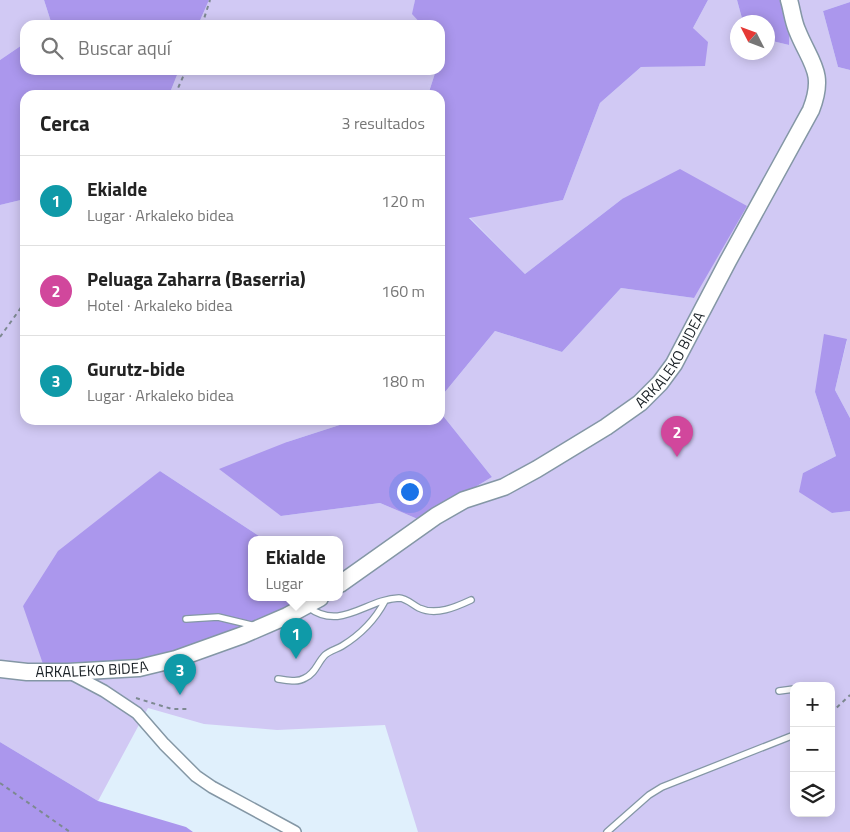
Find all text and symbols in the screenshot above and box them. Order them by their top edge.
north arrow [730,15,775,60]
search box [20,20,445,75]
text: Buscar aquí [78,33,171,62]
icon: search [38,34,66,62]
text: Cerca [40,107,90,139]
text: 3 resultados [341,111,425,135]
text: Ekialde [87,174,147,203]
text: 1 [52,189,60,213]
text: 120 m [381,189,425,213]
text: Lugar · Arkaleko bidea [87,203,234,227]
text: Peluaga Zaharra (Baserria) [87,264,306,293]
text: 2 [52,279,60,303]
text: 160 m [381,279,425,303]
text: Hotel · Arkaleko bidea [87,293,232,317]
street label: ARKALEKO BIDEA [629,307,710,413]
text: Gurutz-bide [87,354,185,383]
text: 3 [52,369,60,393]
text: 180 m [381,369,425,393]
text: Lugar · Arkaleko bidea [87,383,234,407]
pin: 2 [661,416,693,457]
your location [397,479,423,505]
popup [248,536,343,601]
text: Ekialde [265,542,326,571]
text: Lugar [265,571,303,595]
pin: 1 [280,618,312,659]
street label: ARKALEKO BIDEA [36,654,150,683]
pin: 3 [164,654,196,695]
map controls [790,682,835,817]
button: + [790,682,835,727]
button: − [790,727,835,772]
button: layers [790,772,835,817]

